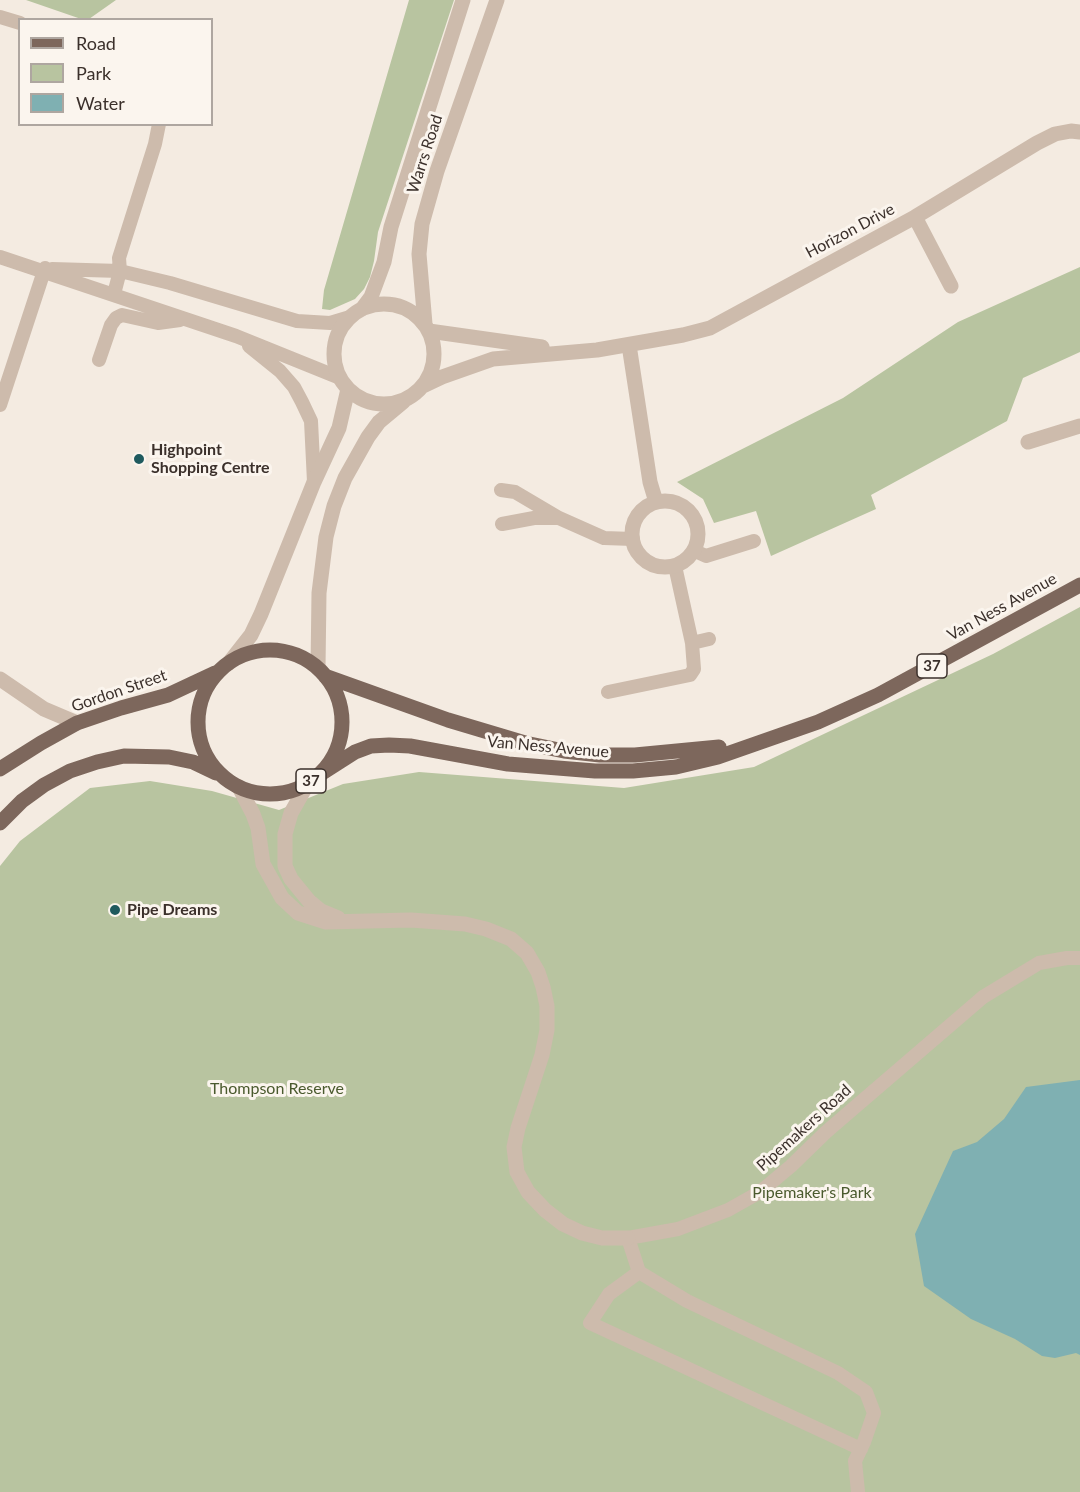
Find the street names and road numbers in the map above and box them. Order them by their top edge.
street label: Warrs Road [403,112,447,196]
street label: Horizon Drive [802,200,898,262]
street label: Van Ness Avenue [944,569,1060,645]
road number: 37 [917,654,947,678]
street label: Gordon Street [69,666,169,716]
street label: Van Ness Avenue [486,732,610,762]
road number: 37 [296,769,326,793]
street label: Pipemakers Road [753,1081,855,1175]

